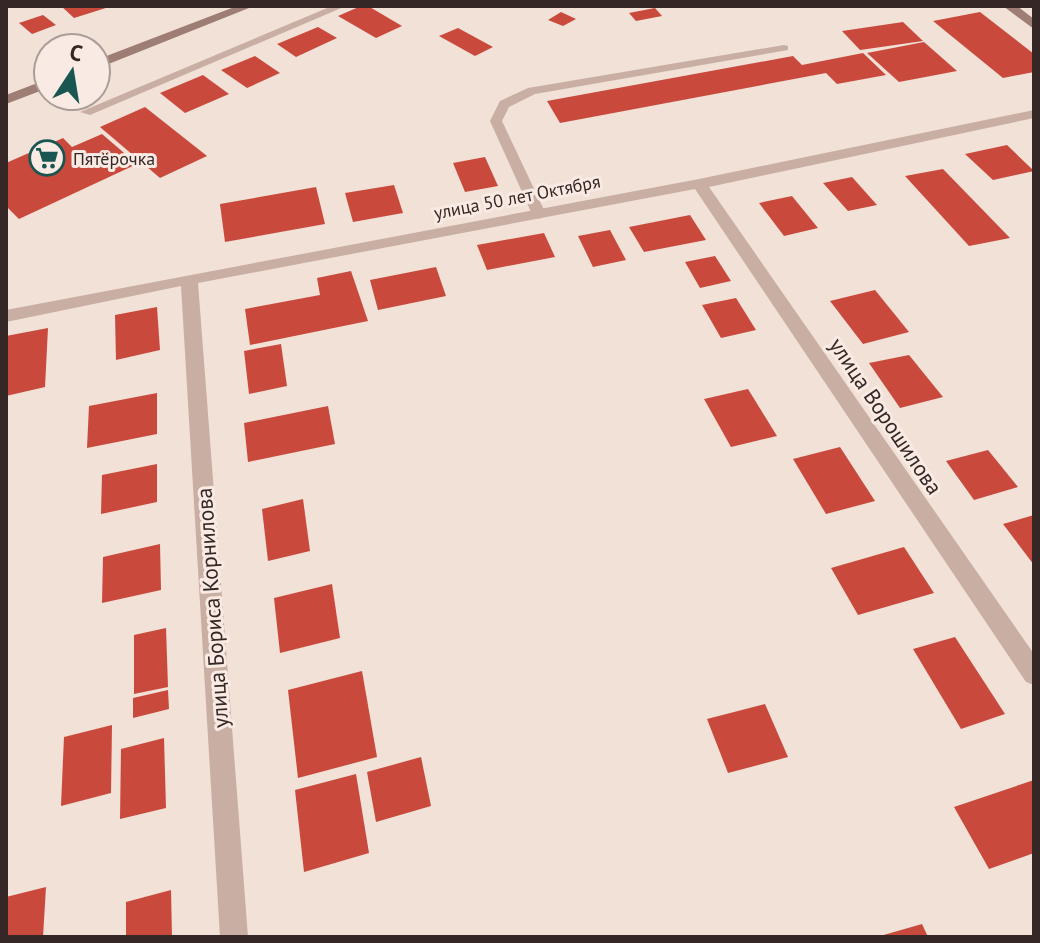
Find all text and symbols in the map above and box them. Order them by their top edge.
north arrow [32,32,112,112]
text: С [67,37,85,67]
supermarket icon: Пятёрочка [28,139,66,177]
place label: Пятёрочка [73,147,155,170]
street label: улица 50 лет Октября [432,170,602,224]
street label: улица Ворошилова [823,332,949,500]
street label: улица Бориса Корнилова [190,487,234,729]

